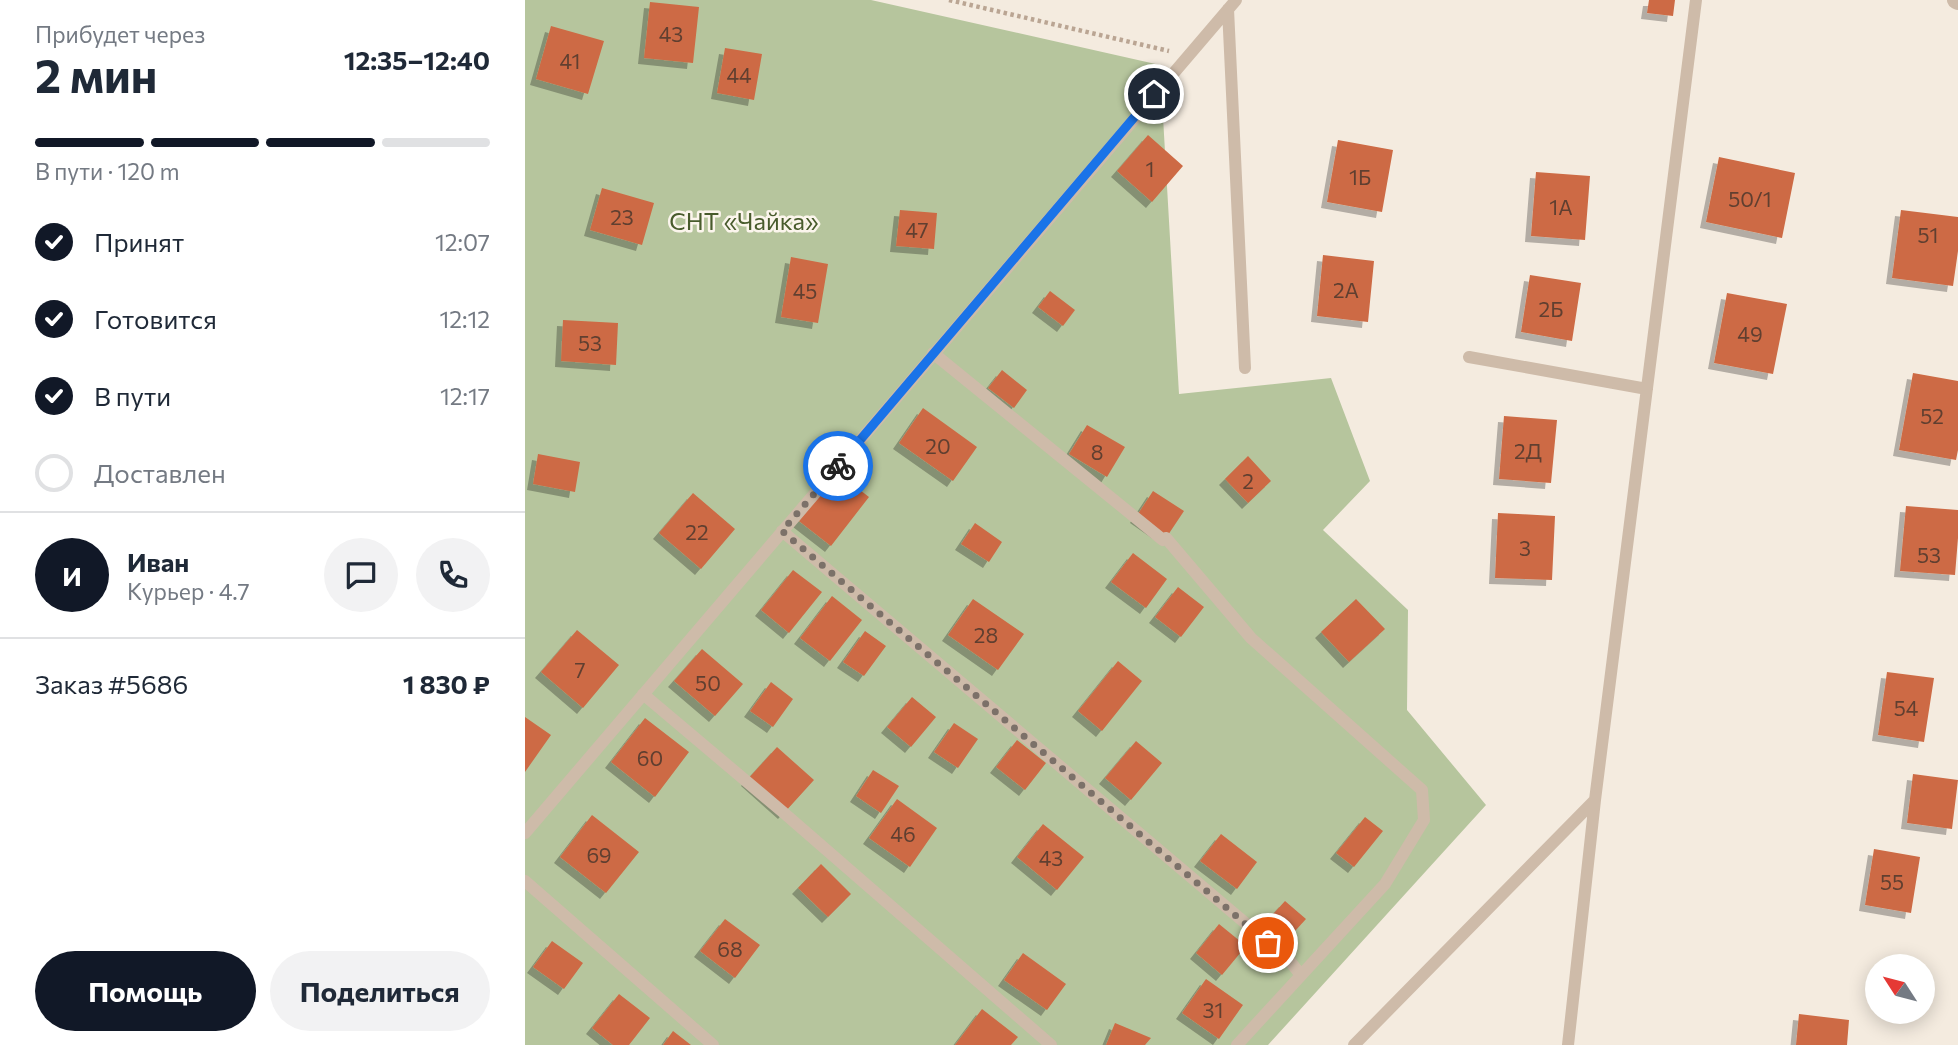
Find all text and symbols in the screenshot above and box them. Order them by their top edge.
text: Прибудет через [35,20,205,48]
house number: 43 [659,21,683,46]
text: 12:35–12:40 [344,44,490,75]
text: 2 мин [35,46,157,102]
house number: 41 [560,48,580,73]
house number: 44 [726,62,752,87]
pin [1124,64,1184,124]
icon: home [1135,75,1173,113]
house number: 1 [1146,156,1154,181]
text: В пути · 120 m [35,157,180,185]
house number: 1Б [1349,164,1371,189]
house number: 50/1 [1728,186,1772,211]
house number: 1А [1549,194,1573,219]
house number: 23 [610,204,634,229]
park label: СНТ «Чайка» [669,206,819,235]
house number: 47 [905,217,929,242]
house number: 51 [1917,222,1939,247]
icon: check [35,223,73,261]
text: Принят [94,226,184,257]
text: 12:07 [435,228,490,256]
house number: 2А [1333,277,1359,302]
house number: 45 [793,278,817,303]
house number: 2Б [1539,296,1563,321]
icon: check [35,300,73,338]
text: Готовится [94,303,217,334]
text: 12:12 [439,305,490,333]
house number: 49 [1737,321,1763,346]
house number: 53 [578,330,602,355]
icon: check [35,377,73,415]
text: В пути [94,380,171,411]
text: 12:17 [440,382,490,410]
house number: 52 [1920,403,1944,428]
courier [803,431,873,501]
house number: 20 [925,433,951,458]
house number: 2Д [1514,438,1542,463]
house number: 8 [1091,439,1103,464]
icon: bike [819,447,857,485]
text: Доставлен [94,457,226,488]
house number: 2 [1242,468,1254,493]
house number: 22 [685,519,709,544]
house number: 3 [1519,535,1531,560]
button: chat [324,538,398,612]
button: phone [416,538,490,612]
house number: 53 [1917,542,1941,567]
text: Иван [127,546,189,577]
text: И [62,560,82,591]
text: Курьер · 4.7 [127,577,250,605]
house number: 28 [974,622,998,647]
house number: 7 [574,657,586,682]
text: Заказ #5686 [35,668,188,699]
text: 1 830 ₽ [403,668,490,699]
house number: 50 [695,670,721,695]
house number: 54 [1894,695,1919,720]
house number: 60 [637,745,663,770]
house number: 46 [890,821,916,846]
house number: 69 [586,842,612,867]
house number: 43 [1039,845,1063,870]
house number: 55 [1880,869,1904,894]
pin [1238,913,1298,973]
icon: bag [1249,924,1287,962]
house number: 68 [717,936,743,961]
button: Помощь [35,951,256,1031]
button: Поделиться [270,951,490,1031]
north arrow [1865,954,1935,1024]
map controls [1865,954,1935,1024]
house number: 31 [1203,997,1223,1022]

